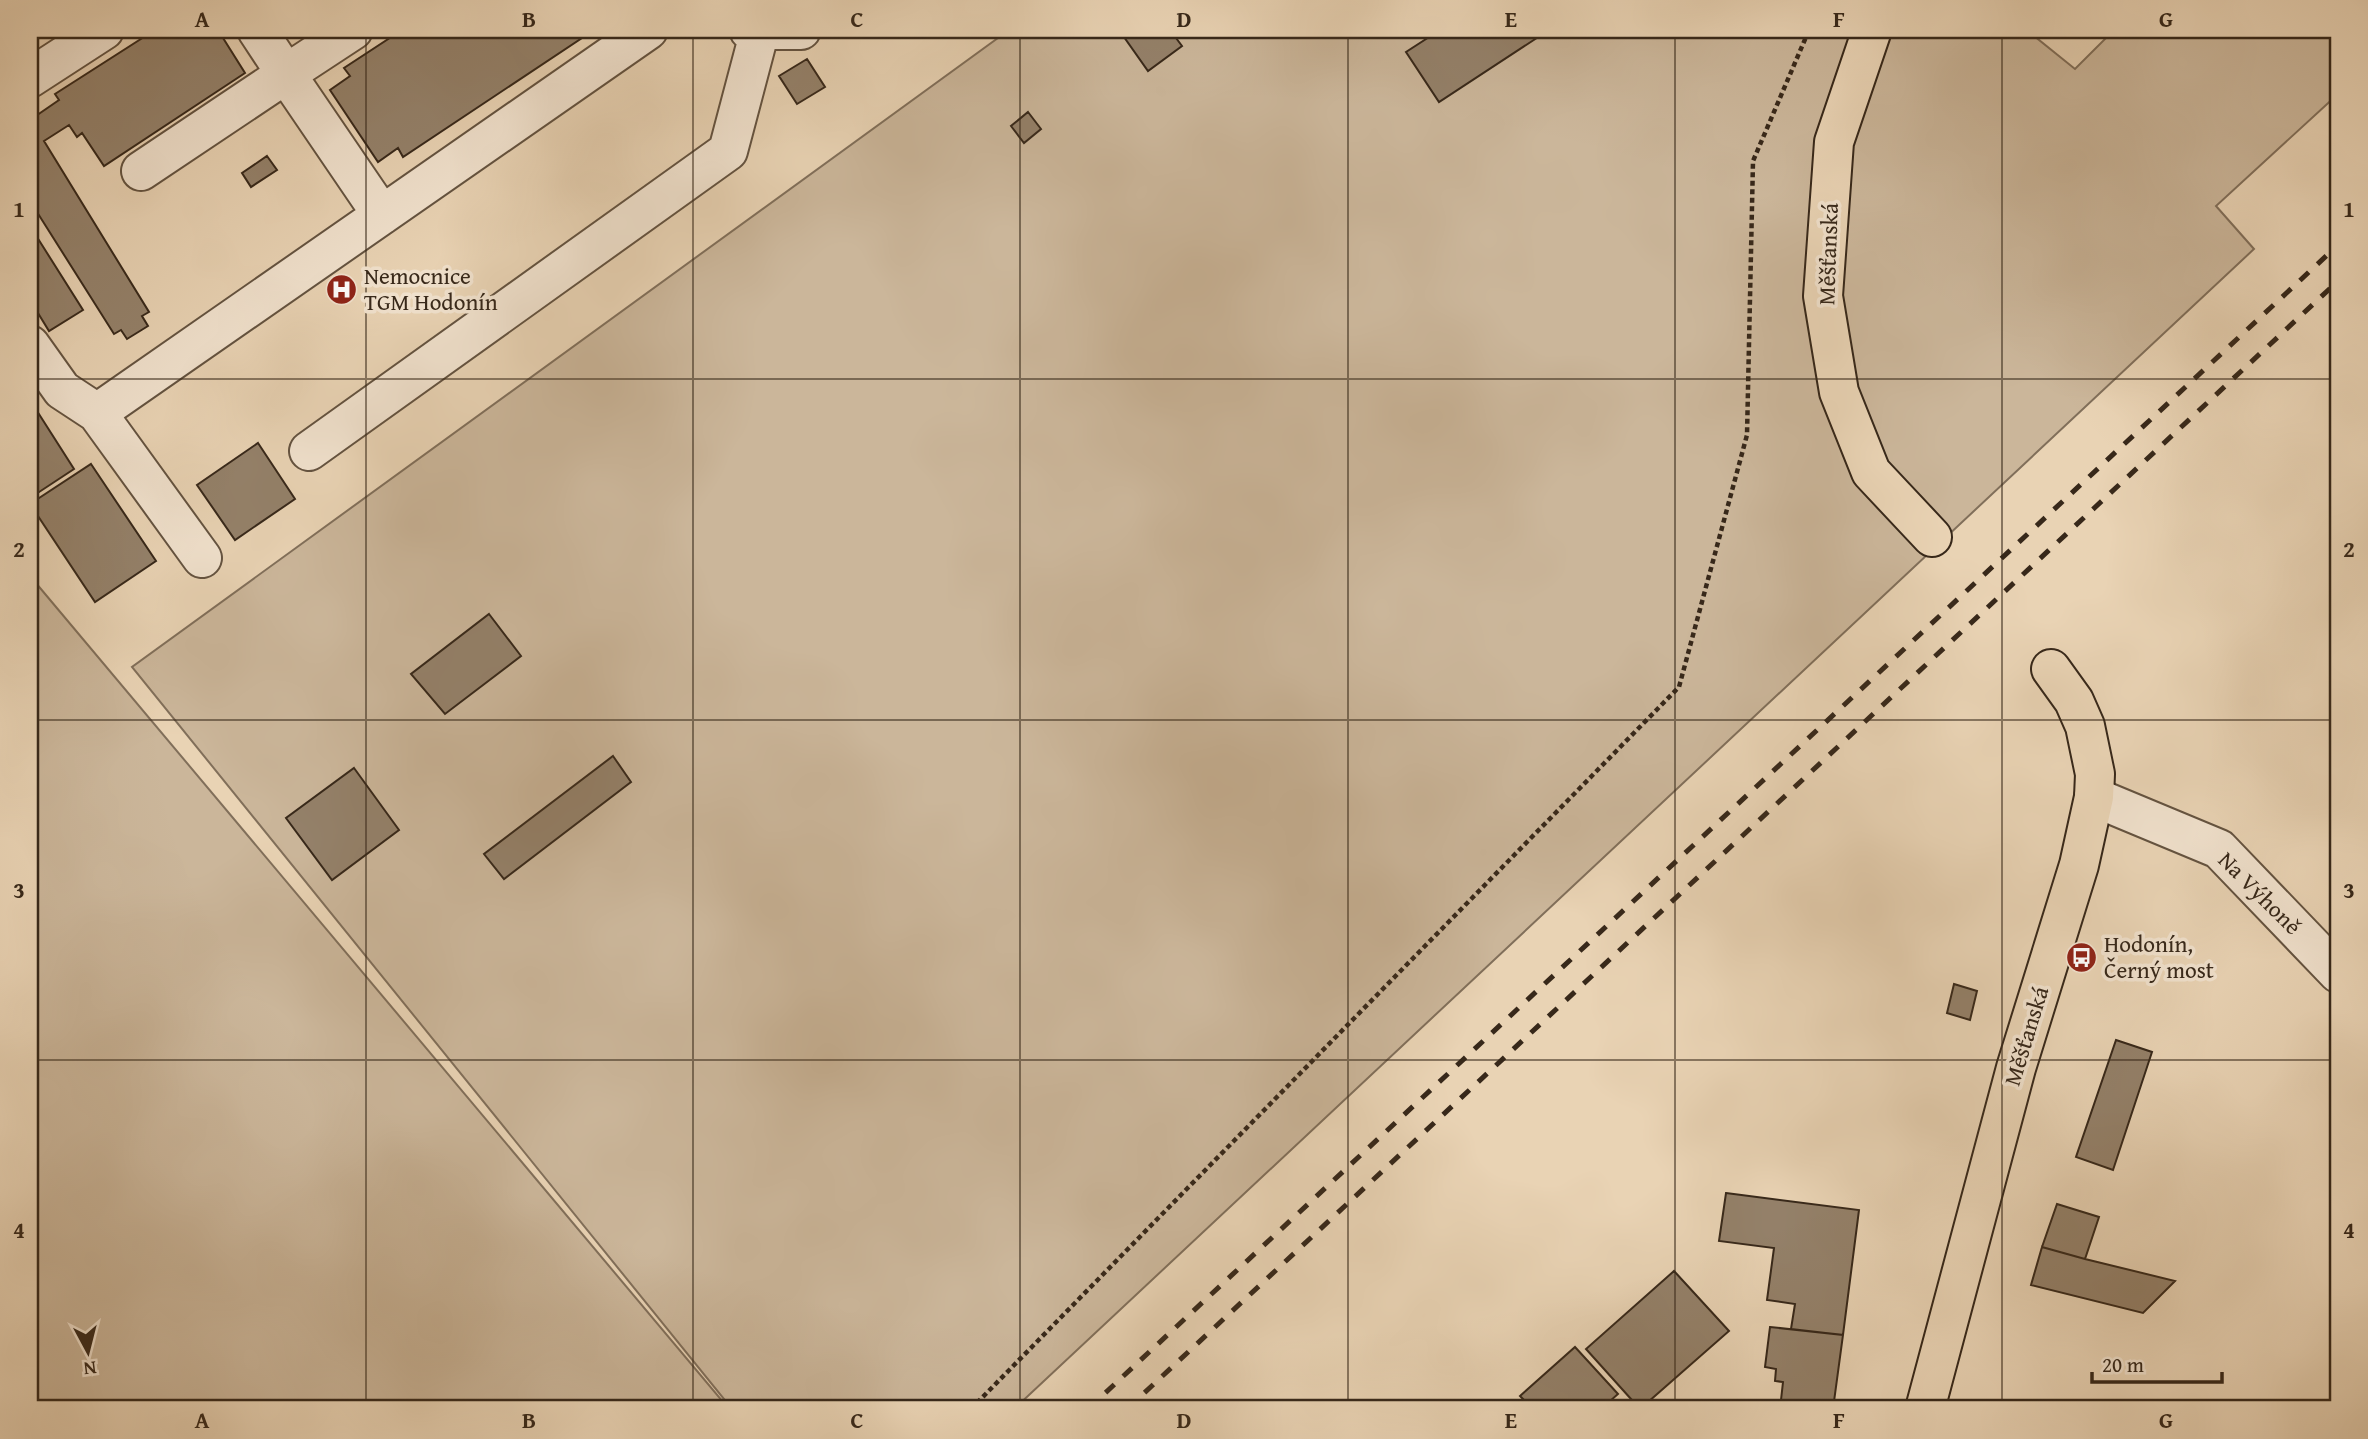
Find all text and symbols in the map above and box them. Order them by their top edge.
text: A [195,2,210,35]
text: B [522,2,536,35]
text: C [850,2,864,35]
text: D [1177,2,1192,35]
text: E [1505,2,1517,35]
text: F [1833,2,1845,35]
text: G [2159,2,2173,35]
text: 1 [13,192,25,225]
text: 1 [2343,192,2355,225]
street label: Měšťanská [1809,202,1846,306]
place label: Nemocnice TGM Hodonín [364,259,498,318]
hospital icon: Nemocnice TGM Hodonín [324,272,358,306]
text: 2 [13,532,25,565]
text: 2 [2343,532,2355,565]
street label: Na Výhoně [2211,844,2309,942]
text: 3 [13,873,25,906]
text: 3 [2343,873,2355,906]
place label: Hodonín, Černý most [2104,927,2214,986]
bus stop icon: Hodonín, Černý most [2064,940,2098,974]
street label: Měšťanská [1995,982,2056,1090]
text: 4 [13,1213,25,1246]
text: 4 [2343,1213,2355,1246]
north arrow [52,1316,122,1386]
scale bar [2092,1341,2221,1385]
text: 20 m [2102,1349,2144,1380]
text: N [82,1354,98,1384]
text: A [195,1403,210,1436]
text: B [522,1403,536,1436]
text: C [850,1403,864,1436]
text: D [1177,1403,1192,1436]
text: E [1505,1403,1517,1436]
text: F [1833,1403,1845,1436]
text: G [2159,1403,2173,1436]

